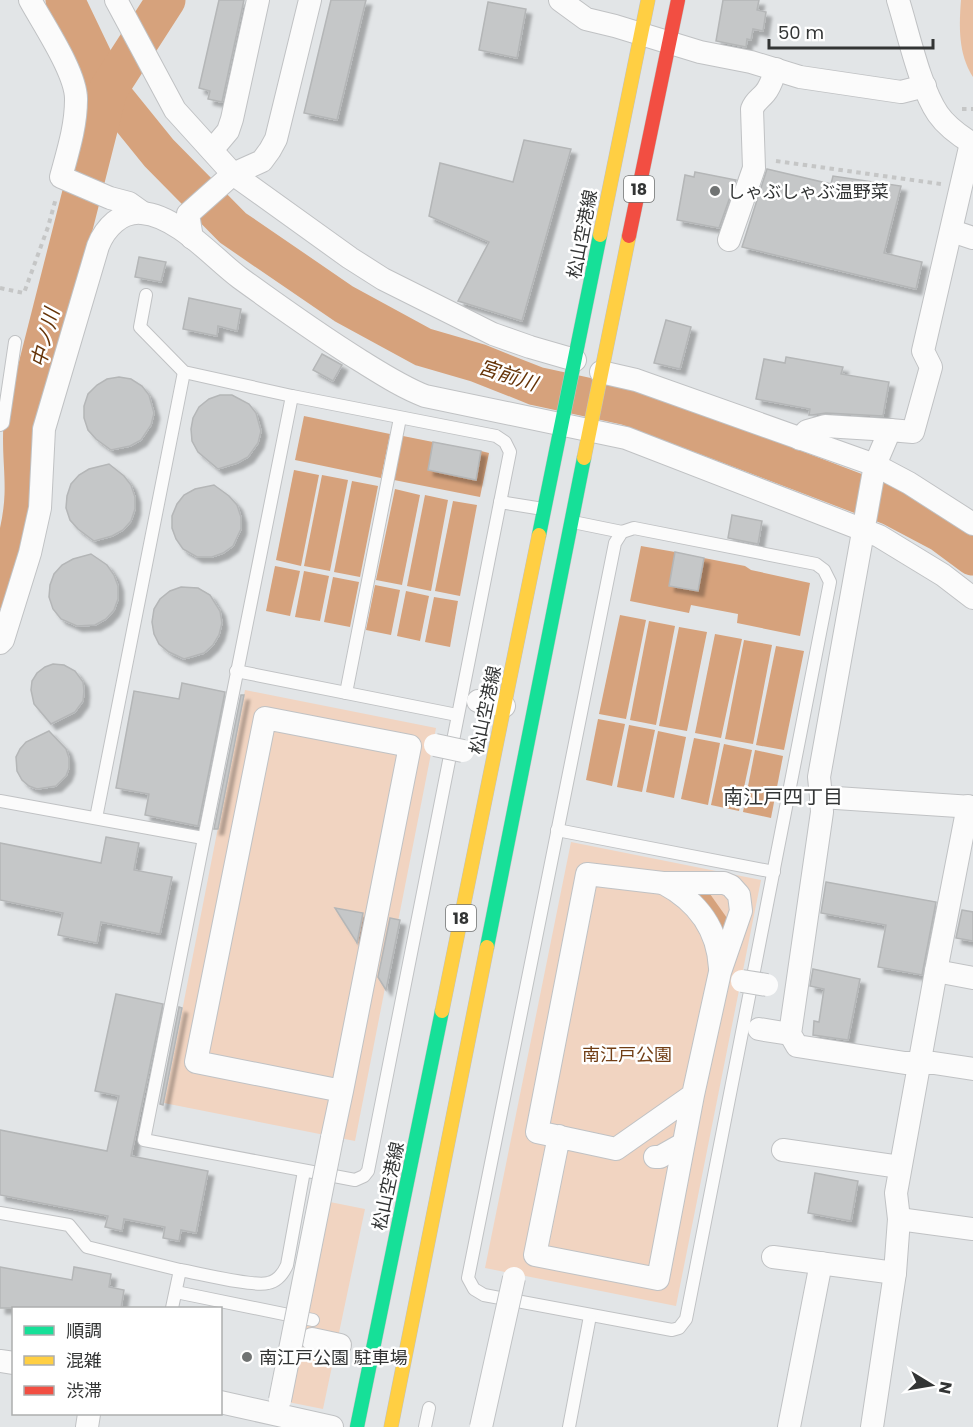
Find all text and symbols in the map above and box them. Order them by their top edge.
scale bar [769,12,932,50]
text: 50 m [778,20,824,45]
road number: 18 [624,176,654,202]
place label: しゃぶしゃぶ温野菜 [727,179,889,204]
marker: しゃぶしゃぶ温野菜 [708,184,722,198]
street label: 松山空港線 [561,187,603,281]
water label: 中ノ川 [24,304,66,370]
water label: 宮前川 [475,352,543,398]
street label: 松山空港線 [463,663,507,757]
district label: 南江戸四丁目 [723,783,843,811]
road number: 18 [446,905,476,931]
park label: 南江戸公園 [582,1042,672,1067]
street label: 松山空港線 [366,1139,410,1233]
legend [12,1307,222,1415]
text: 順調 [66,1318,102,1343]
place label: 南江戸公園 駐車場 [259,1345,408,1370]
text: 混雑 [66,1348,102,1373]
marker: 南江戸公園 駐車場 [240,1350,254,1364]
north arrow [901,1355,961,1415]
text: 渋滞 [66,1378,102,1403]
text: N [933,1380,958,1396]

